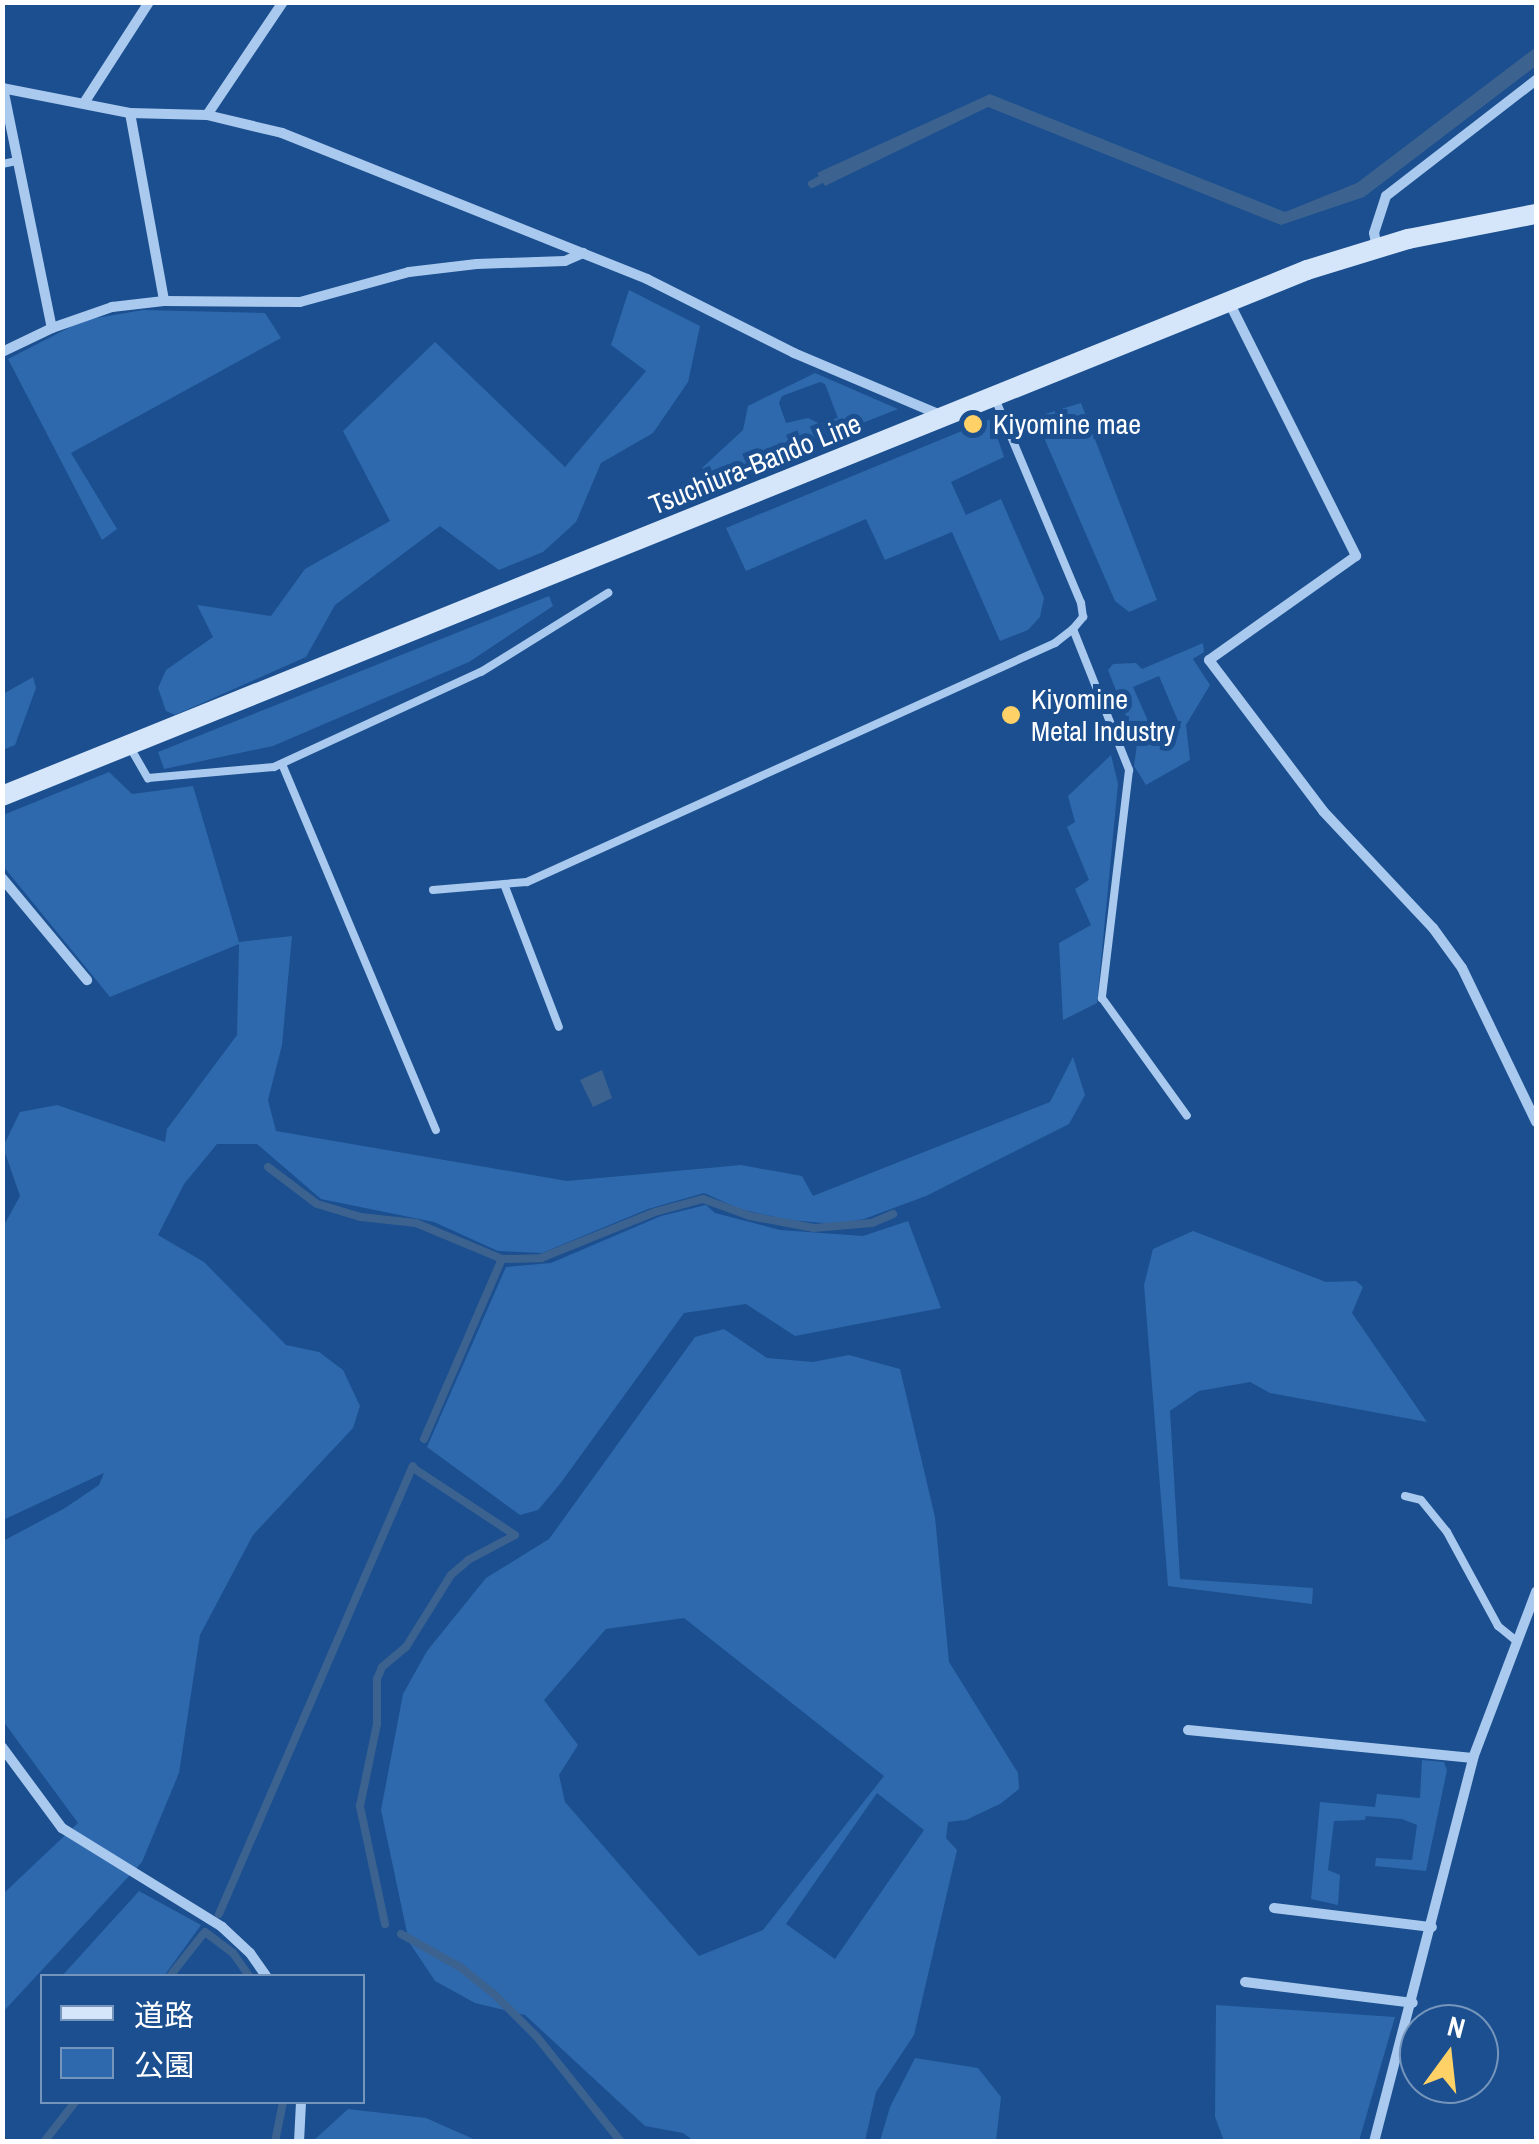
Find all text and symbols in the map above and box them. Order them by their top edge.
street label: Tsuchiura-Bando Line [644,406,866,522]
place label: Kiyomine mae [993,407,1141,441]
marker: Kiyomine mae [962,413,984,435]
place label: Kiyomine Metal Industry [1031,682,1175,748]
marker: Kiyomine Metal Industry [1000,704,1022,726]
legend [40,1974,365,2104]
text: 道路 [134,1995,194,2035]
north arrow [1399,2004,1499,2104]
text: N [1443,2006,1469,2047]
text: 公園 [134,2045,194,2085]

